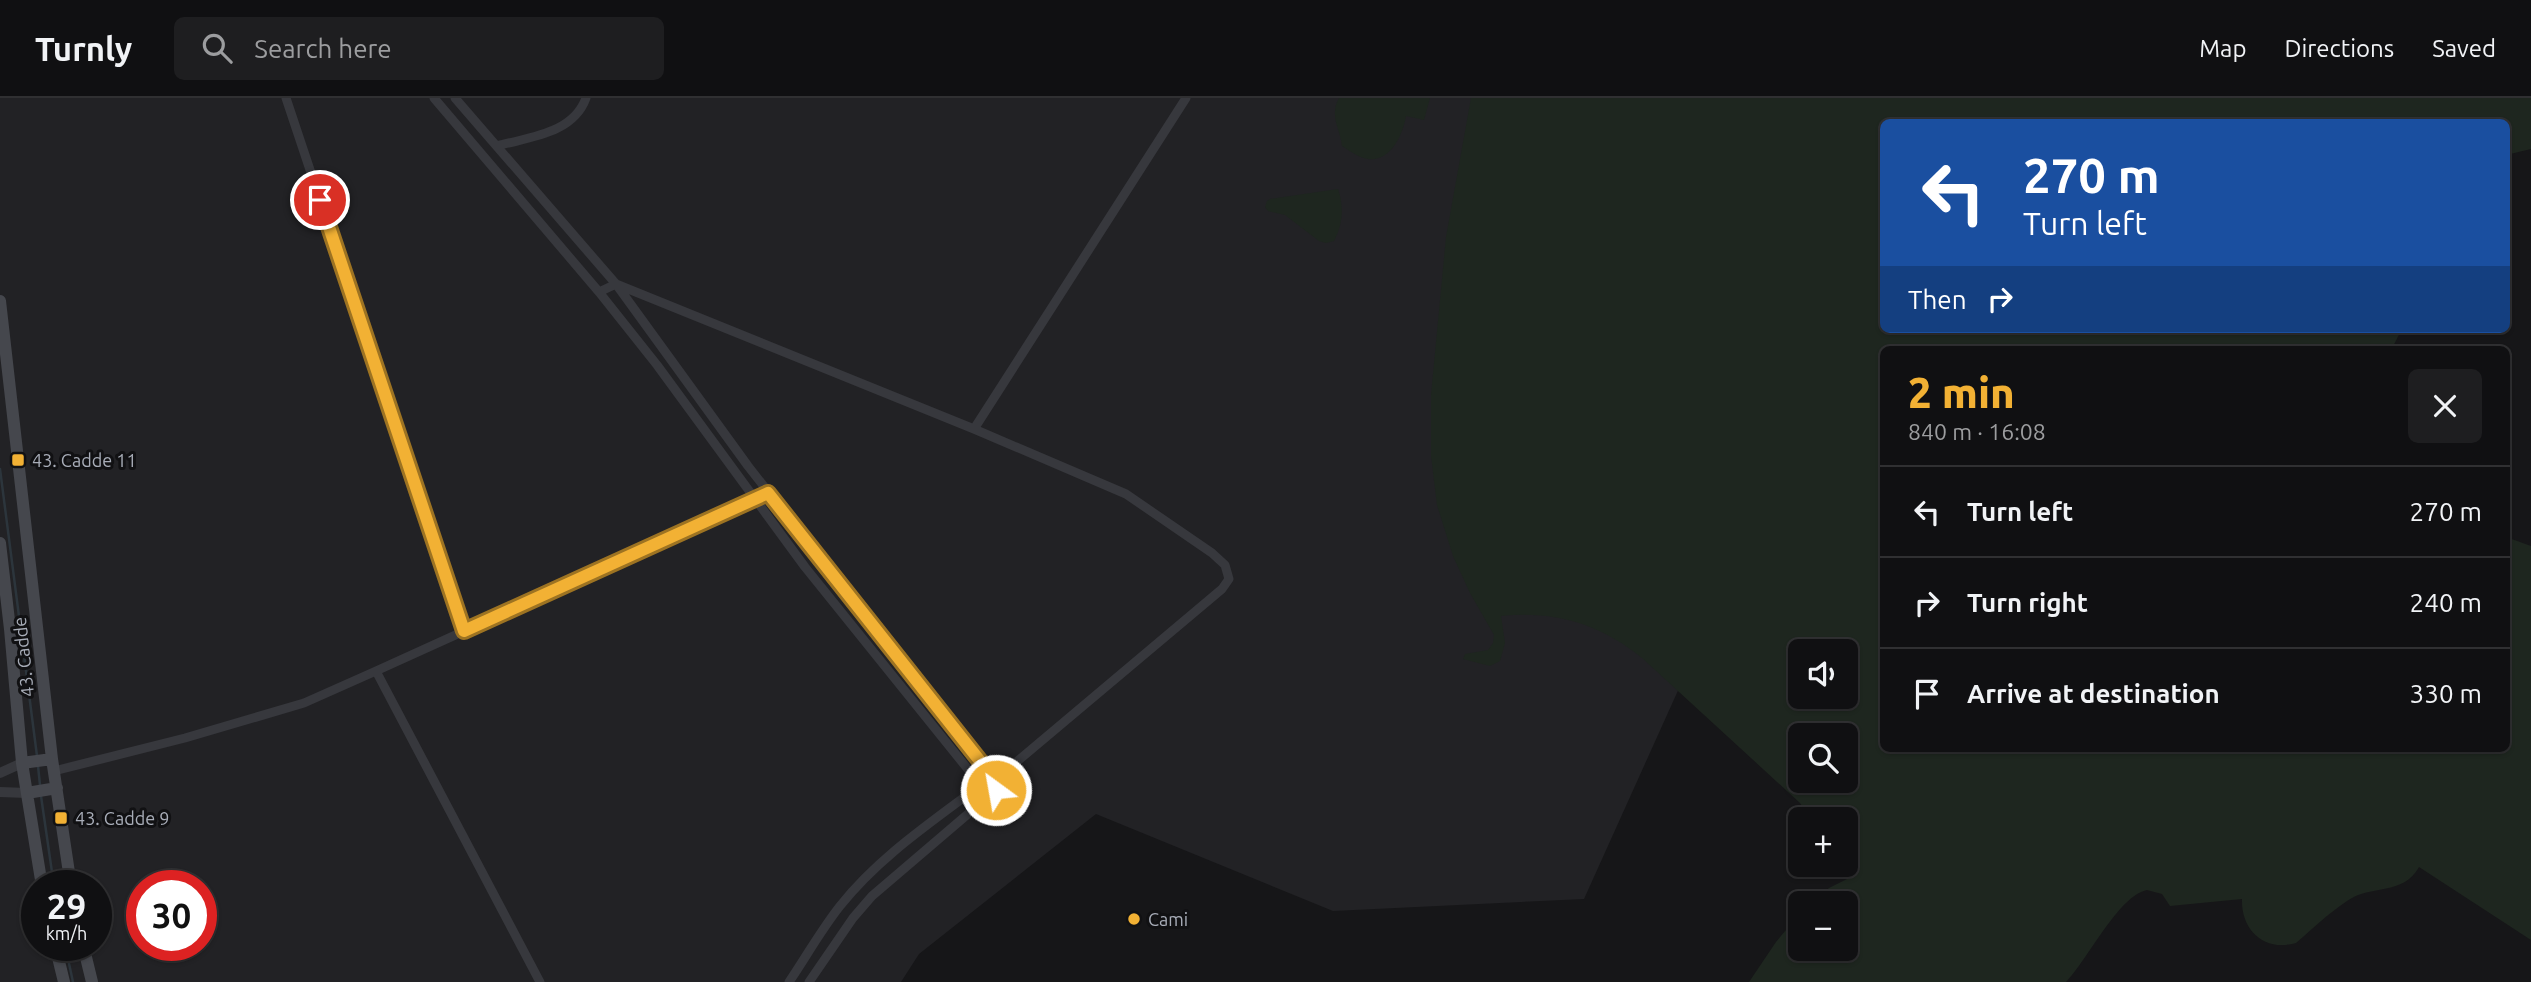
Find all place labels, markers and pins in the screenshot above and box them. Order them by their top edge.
pin [290,170,350,230]
place label: 43. Cadde 11 [32,450,137,470]
marker: 43. Cadde 11 [10,452,26,468]
place label: 43. Cadde 9 [75,808,169,828]
marker: 43. Cadde 9 [53,810,69,826]
place label: Cami [1148,909,1188,929]
marker: Cami [1126,911,1142,927]

